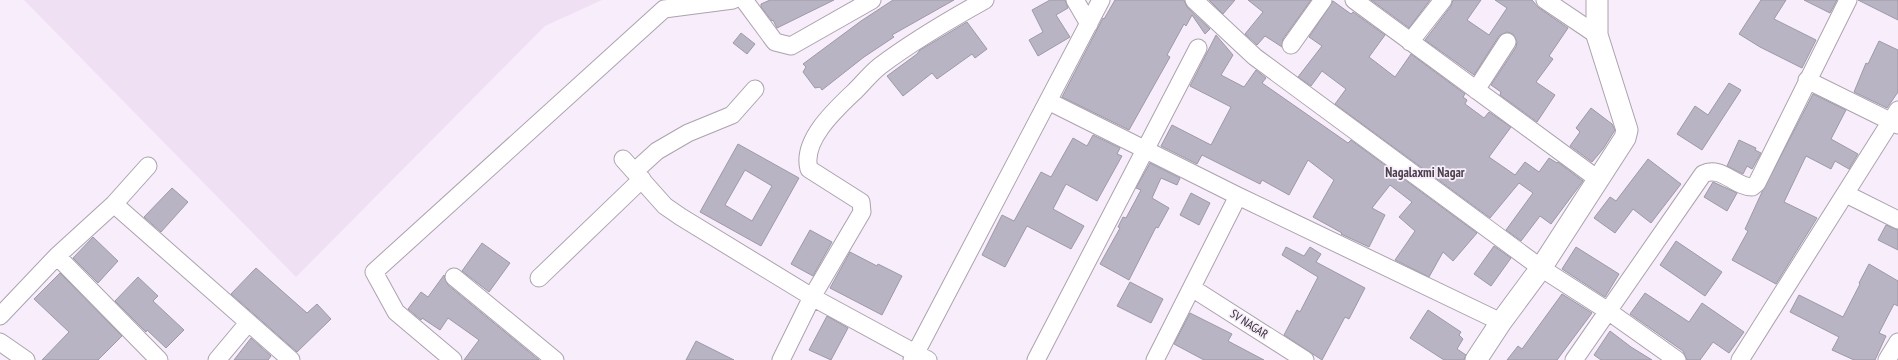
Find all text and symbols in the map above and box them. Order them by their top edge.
district label: Nagalaxmi Nagar [1385,164,1465,181]
street label: SV NAGAR [1228,306,1271,341]

